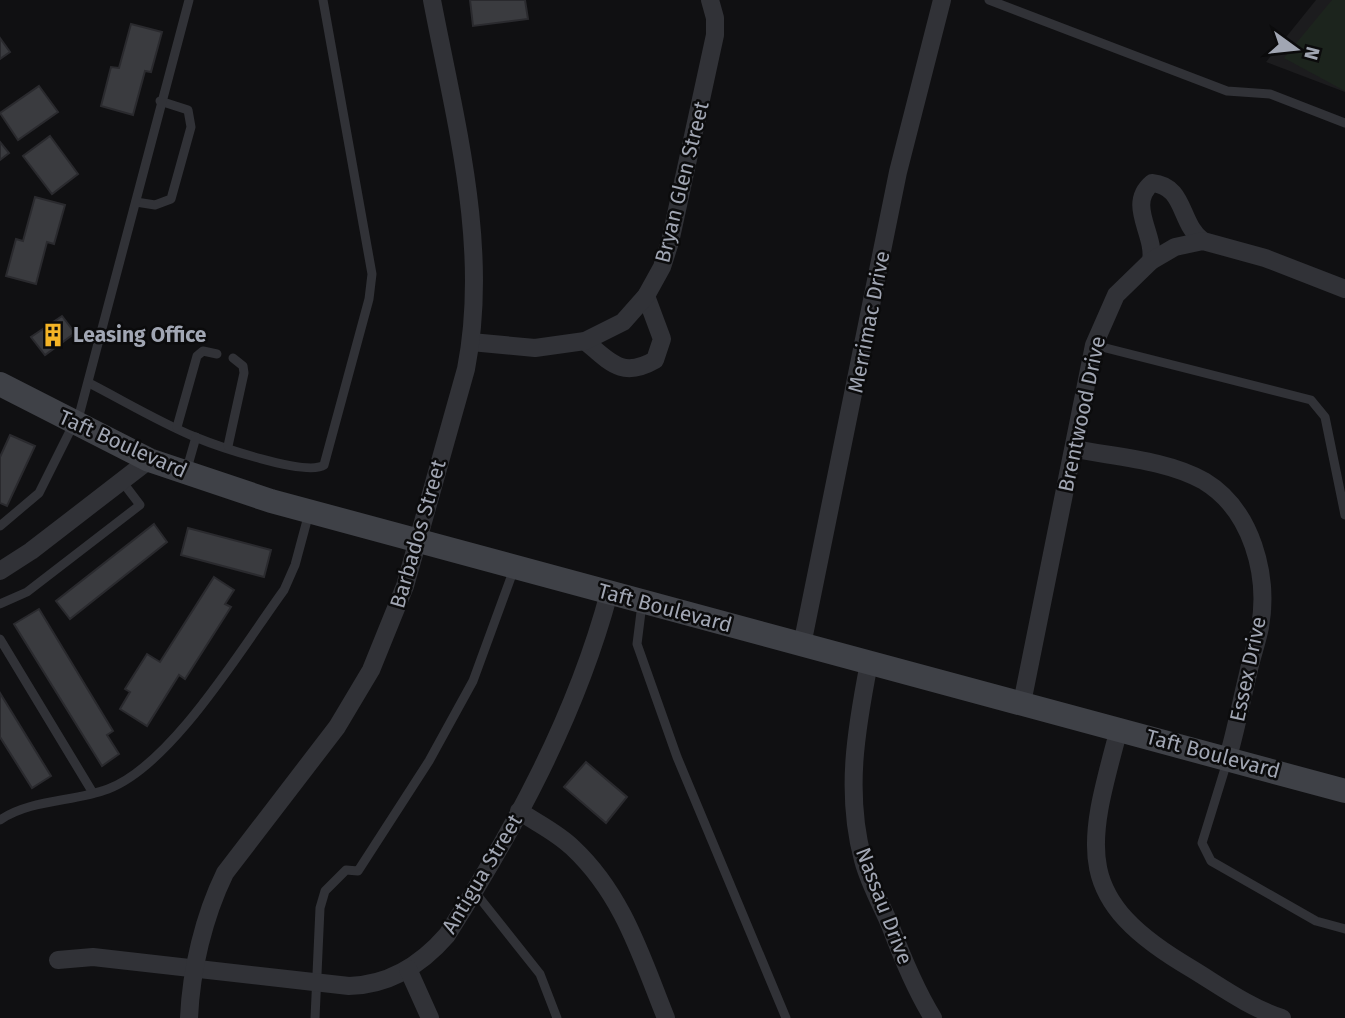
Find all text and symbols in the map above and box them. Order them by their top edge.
north arrow [1261,14,1331,84]
text: N [1299,44,1325,62]
street label: Bryan Glen Street [649,98,715,266]
street label: Merrimac Drive [842,249,896,395]
building icon: Leasing Office [39,321,67,349]
place label: Leasing Office [73,322,207,348]
street label: Brentwood Drive [1053,334,1111,494]
street label: Taft Boulevard [55,404,191,484]
street label: Barbados Street [384,456,452,611]
street label: Taft Boulevard [595,578,735,638]
street label: Essex Drive [1224,614,1272,724]
street label: Taft Boulevard [1143,724,1283,784]
street label: Antigua Street [436,809,528,938]
street label: Nassau Drive [850,844,918,968]

